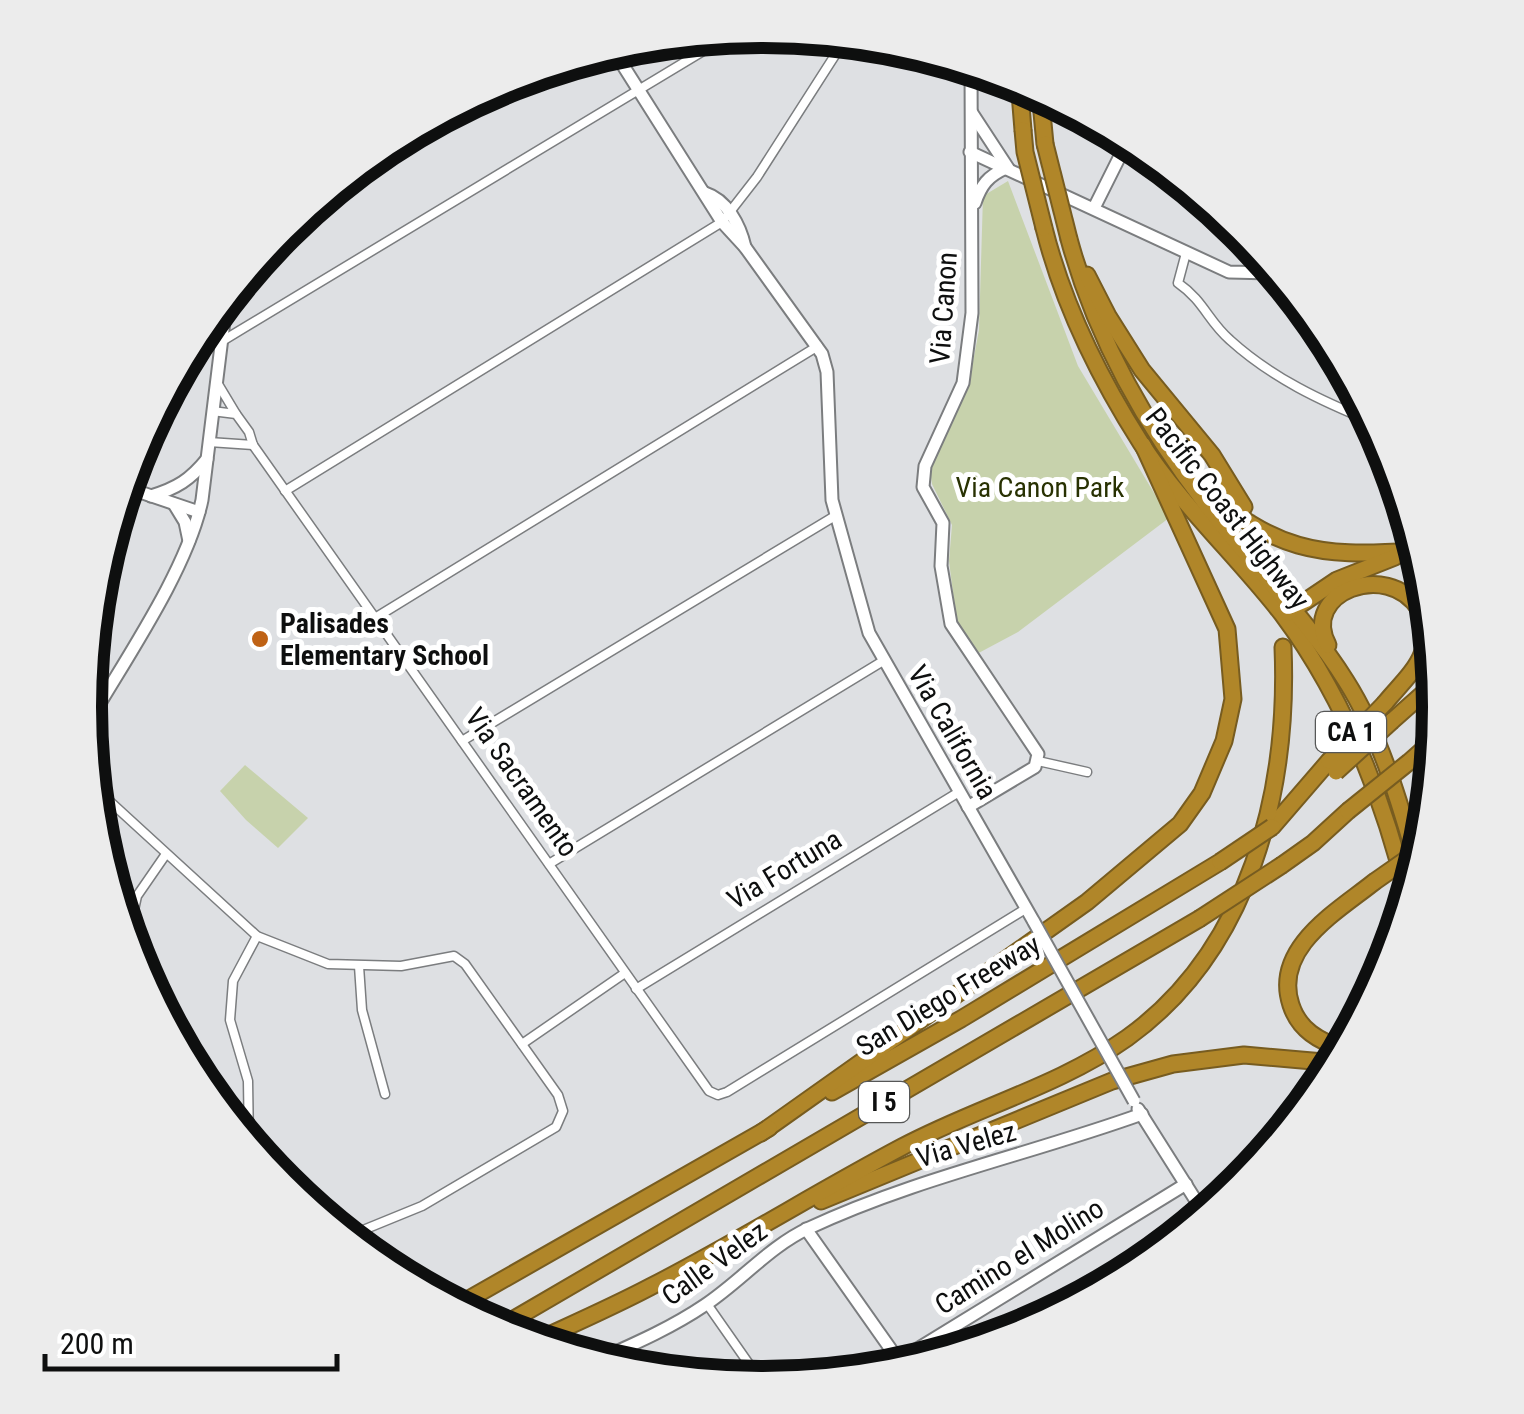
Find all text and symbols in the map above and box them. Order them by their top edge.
street label: Via Canon [923,251,964,365]
street label: Pacific Coast Highway [1139,401,1317,616]
park label: Via Canon Park [956,471,1125,504]
place label: Palisades Elementary School [280,607,489,672]
marker: Palisades Elementary School [249,628,271,650]
street label: Via California [901,660,1004,805]
street label: Via Sacramento [458,702,585,863]
road number: CA 1 [1316,712,1386,752]
street label: Via Fortuna [721,823,847,916]
street label: San Diego Freeway [850,927,1046,1063]
road number: I 5 [859,1082,909,1122]
street label: Via Velez [913,1115,1020,1174]
street label: Camino el Molino [929,1191,1110,1321]
street label: Calle Velez [655,1214,773,1313]
scale bar [45,1309,338,1371]
text: 200 m [60,1326,134,1361]

